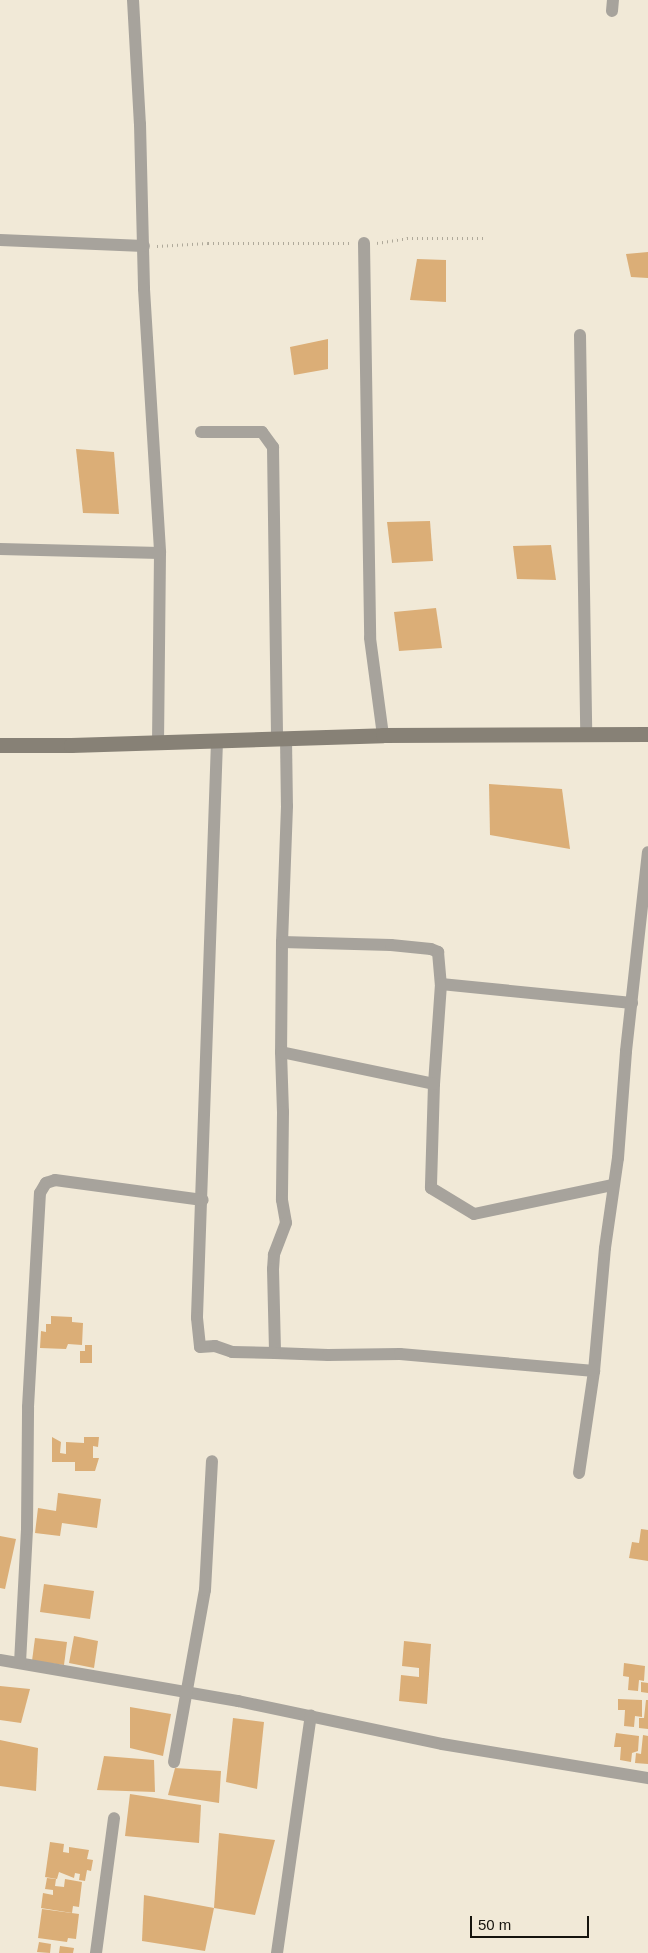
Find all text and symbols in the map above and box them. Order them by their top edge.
scale bar [473,1906,592,1938]
text: 50 m [478,1916,511,1933]

